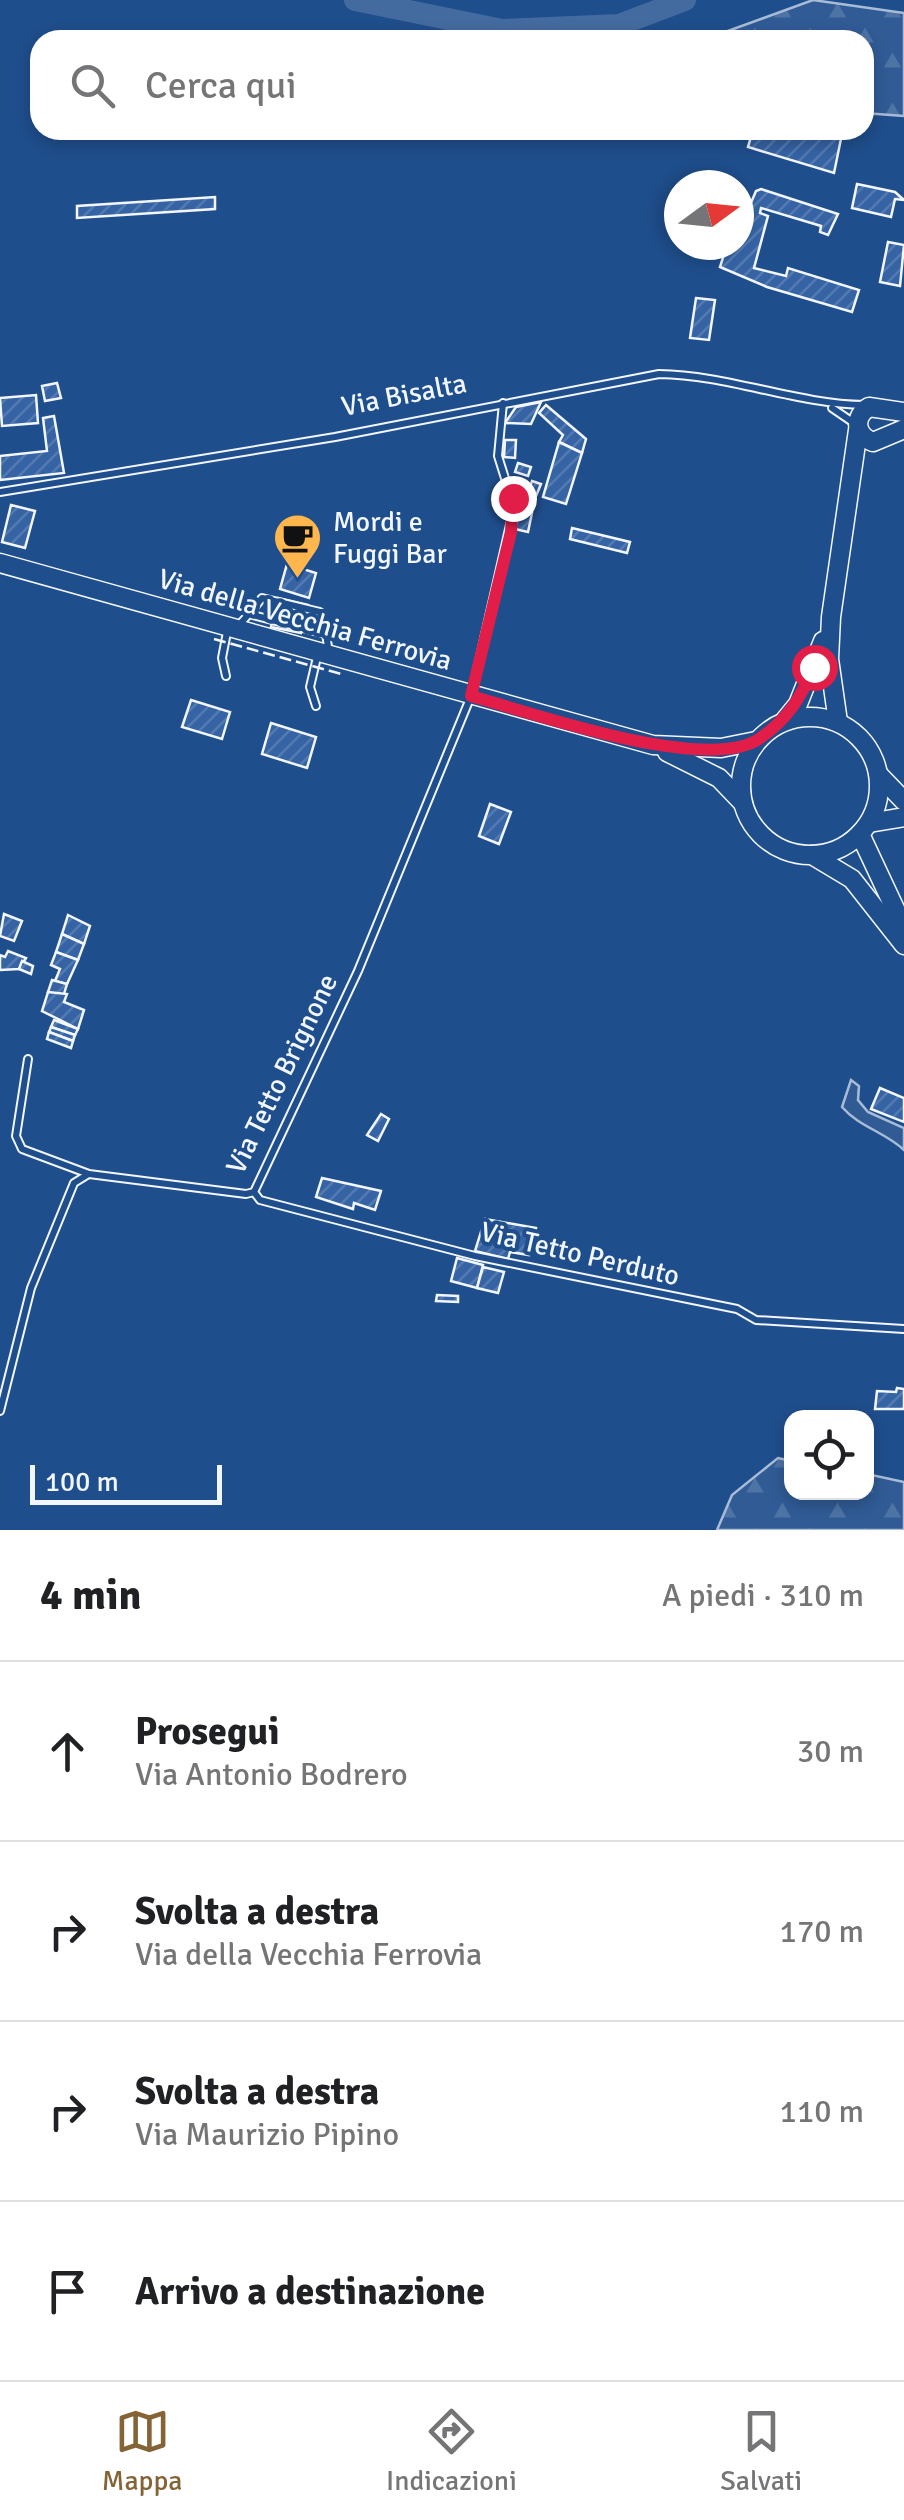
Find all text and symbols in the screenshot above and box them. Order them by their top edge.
search box [30,30,874,140]
icon: search [65,58,120,113]
text: Cerca qui [145,62,297,109]
north arrow [664,170,754,260]
street label: Via Bisalta [339,366,469,424]
route end [491,476,537,522]
place label: Mordi e Fuggi Bar [333,505,448,571]
cafe icon: Mordi e Fuggi Bar [272,512,324,580]
street label: Via della Vecchia Ferrovia [154,562,456,678]
route start [792,645,838,691]
street label: Via Tetto Brignone [219,968,345,1180]
street label: Via Tetto Perduto [477,1215,683,1293]
map controls [784,1410,874,1500]
button: locate [784,1410,874,1500]
scale bar [30,1460,222,1504]
text: 100 m [45,1465,119,1499]
text: 4 min [40,1570,141,1621]
text: A piedi · 310 m [662,1576,864,1615]
text: Prosegui [135,1708,280,1755]
icon: ahead [40,1724,95,1779]
text: 30 m [797,1732,864,1771]
text: Via Antonio Bodrero [135,1755,408,1794]
text: Svolta a destra [135,1888,379,1935]
icon: right [40,1904,95,1959]
text: 170 m [780,1912,864,1951]
text: Via della Vecchia Ferrovia [135,1935,482,1974]
text: Svolta a destra [135,2068,379,2115]
icon: right [40,2084,95,2139]
text: 110 m [780,2092,864,2131]
text: Via Maurizio Pipino [135,2115,399,2154]
icon: arrive [40,2264,95,2319]
text: Arrivo a destinazione [135,2268,485,2315]
tab: Mappa [102,2404,182,2498]
tab: Indicazioni [386,2404,517,2498]
tab: Salvati [720,2404,802,2498]

